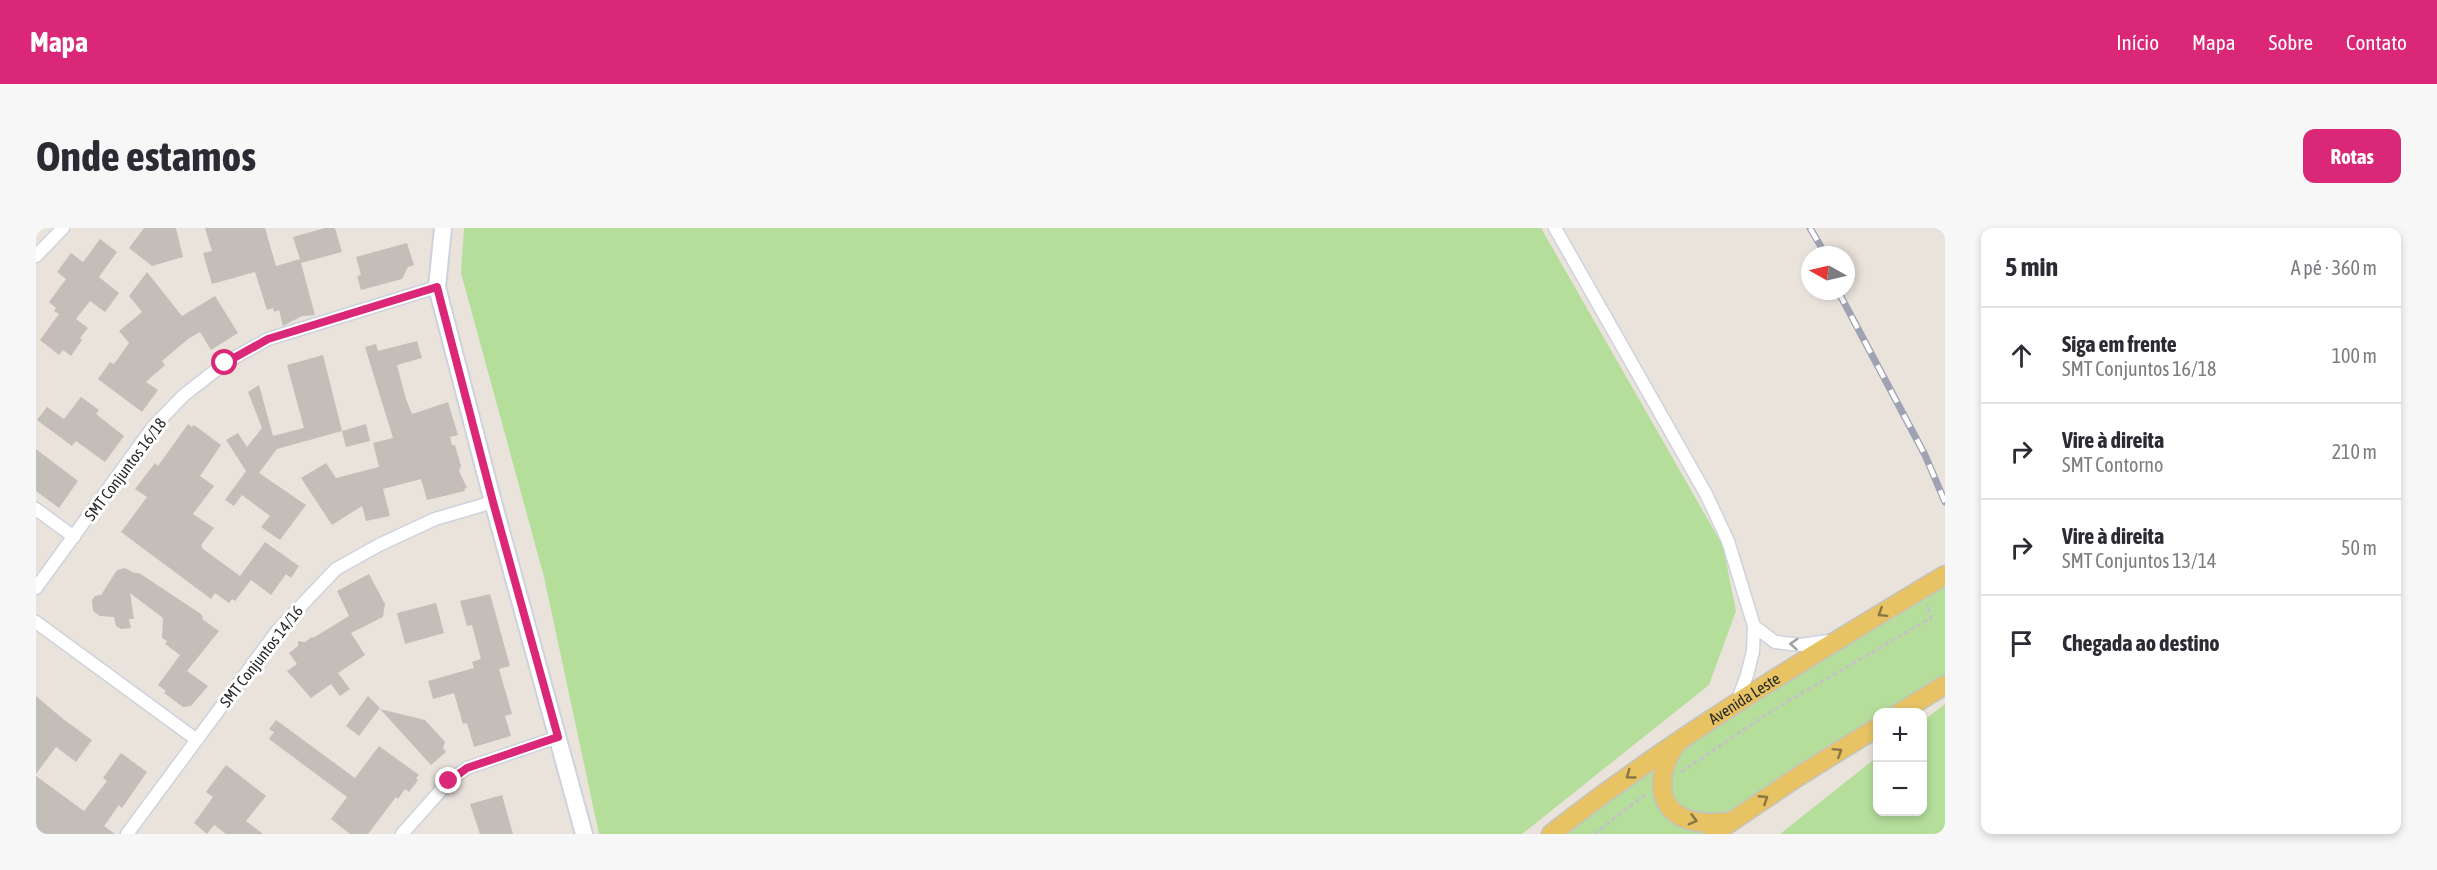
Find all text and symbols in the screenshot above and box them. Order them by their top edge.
text: Mapa [30,26,88,58]
text: Início [2116,30,2159,54]
text: Mapa [2192,30,2236,54]
text: Sobre [2269,30,2313,54]
text: Contato [2346,30,2407,54]
button: Rotas [2303,129,2401,183]
text: Onde estamos [36,132,256,180]
north arrow [1801,246,1855,300]
text: 5 min [2005,252,2058,282]
text: A pé · 360 m [2291,256,2377,279]
text: Siga em frente [2062,331,2177,357]
icon: ahead [2005,339,2038,372]
text: 100 m [2332,344,2377,367]
route start [211,349,237,375]
text: SMT Conjuntos 16/18 [2062,357,2217,380]
street label: SMT Conjuntos 16/18 [81,414,170,524]
text: Vire à direita [2062,427,2164,453]
icon: right [2005,435,2038,468]
text: 210 m [2332,440,2377,463]
text: SMT Contorno [2062,453,2163,476]
text: Vire à direita [2062,523,2164,549]
icon: right [2005,531,2038,564]
text: 50 m [2341,536,2377,559]
text: SMT Conjuntos 13/14 [2062,549,2217,572]
street label: SMT Conjuntos 14/16 [216,602,307,711]
one-way arrow [1878,606,1888,618]
icon: arrive [2005,627,2038,660]
text: Chegada ao destino [2062,630,2220,656]
one-way arrow [1789,638,1799,651]
street label: Avenida Leste [1705,669,1783,728]
map controls [1873,708,1927,816]
button: + [1873,708,1927,762]
one-way arrow [1832,747,1842,759]
button: − [1873,762,1927,816]
route end [435,767,461,793]
one-way arrow [1625,768,1636,779]
one-way arrow [1757,795,1768,806]
one-way arrow [1688,813,1698,826]

